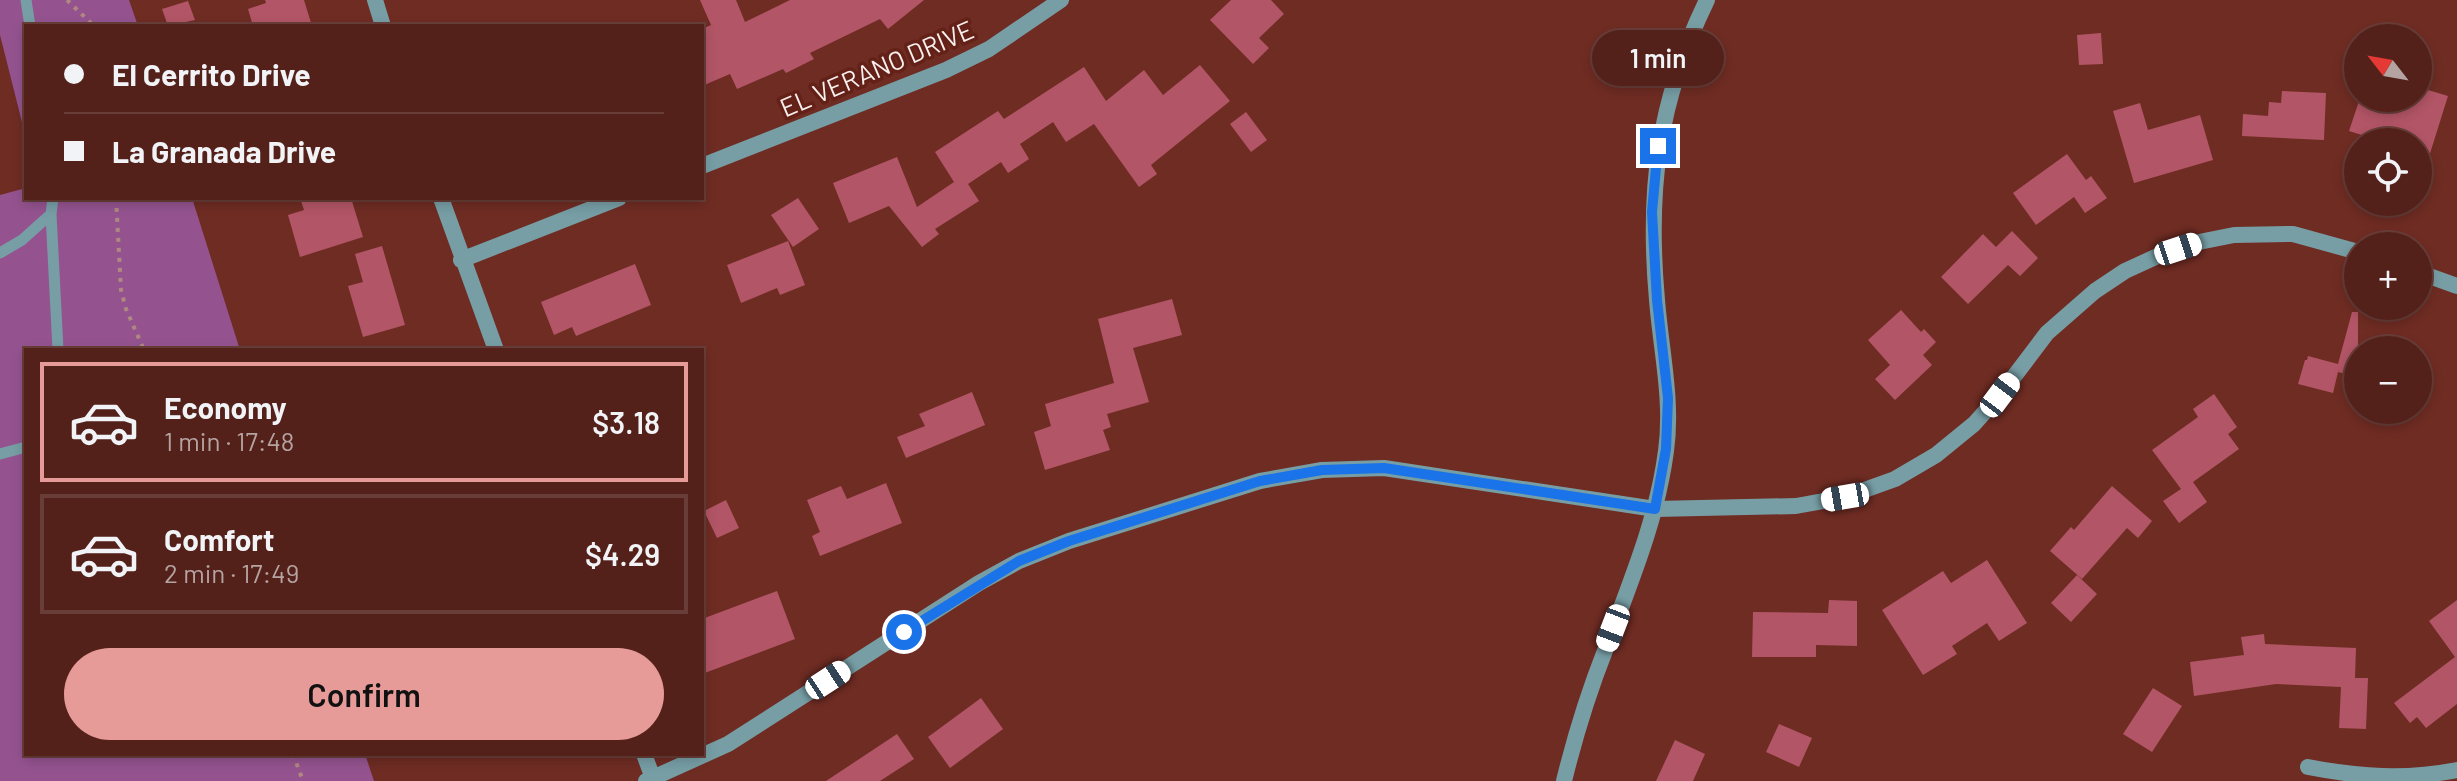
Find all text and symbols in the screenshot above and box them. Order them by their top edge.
street label: EL VERANO DRIVE [775,13,978,122]
north arrow [2344,24,2432,112]
map controls [2344,24,2432,424]
callout: 1 min [1592,30,1724,86]
text: 1 min [1630,42,1686,73]
text: El Cerrito Drive [112,56,311,92]
route end [1640,128,1676,164]
button: locate [2344,128,2432,216]
text: La Granada Drive [112,133,336,169]
car [2151,230,2205,268]
button: + [2344,232,2432,320]
button: − [2344,336,2432,424]
car [1976,369,2024,421]
icon: car [68,386,140,458]
text: Economy [164,389,287,425]
text: $3.18 [592,404,660,440]
text: 1 min · 17:48 [164,425,294,456]
car [1819,481,1871,513]
icon: car [68,518,140,590]
text: Comfort [164,521,274,557]
text: $4.29 [585,536,660,572]
text: 2 min · 17:49 [164,557,299,588]
car [1593,601,1633,655]
route start [886,614,922,650]
button: Confirm [64,648,664,740]
car [801,657,855,703]

